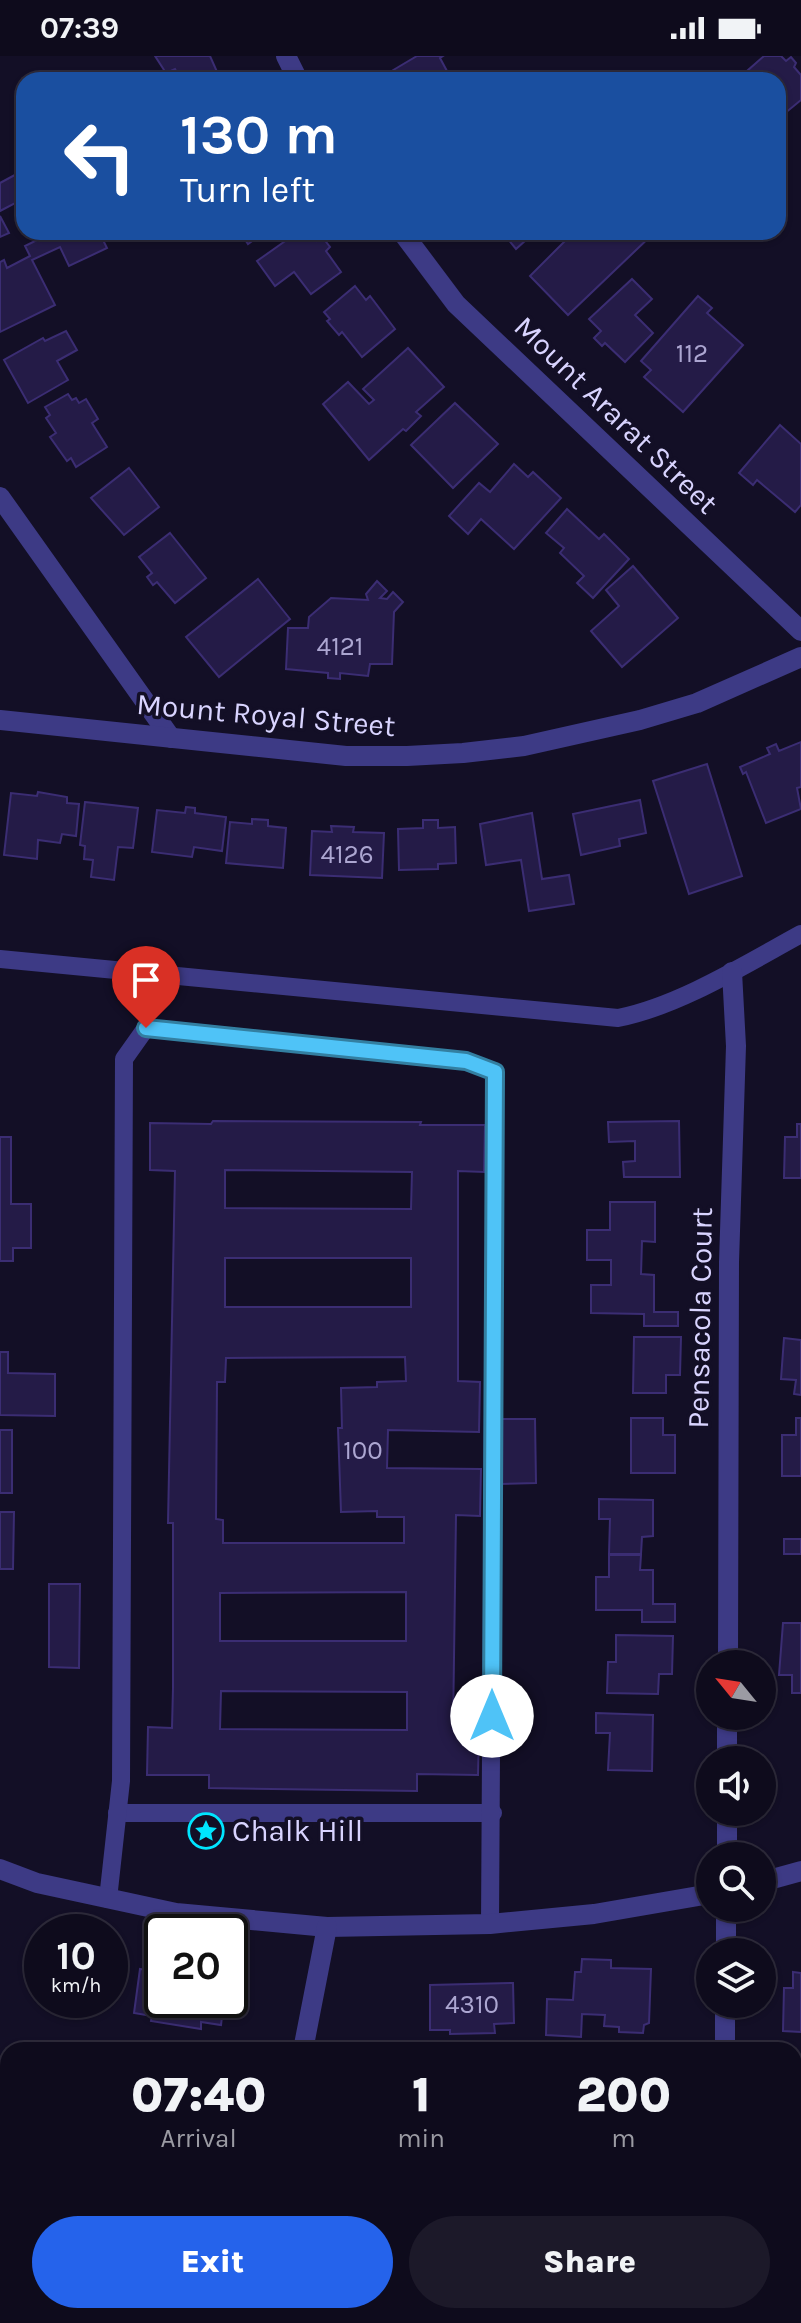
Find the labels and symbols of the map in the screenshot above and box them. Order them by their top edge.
street label: Mount Ararat Street [507,309,725,521]
house number: 112 [676,338,708,369]
house number: 4121 [317,631,363,662]
street label: Mount Royal Street [135,686,397,744]
house number: 4126 [320,839,374,870]
pin [112,946,180,1028]
street label: Pensacola Court [680,1207,720,1429]
house number: 100 [343,1435,383,1466]
north arrow [696,1650,776,1730]
position arrow [450,1674,534,1758]
place icon: Chalk Hill [187,1812,225,1850]
place label: Chalk Hill [232,1813,363,1849]
speed limit sign: 20 [144,1914,248,2018]
house number: 4310 [445,1989,499,2020]

